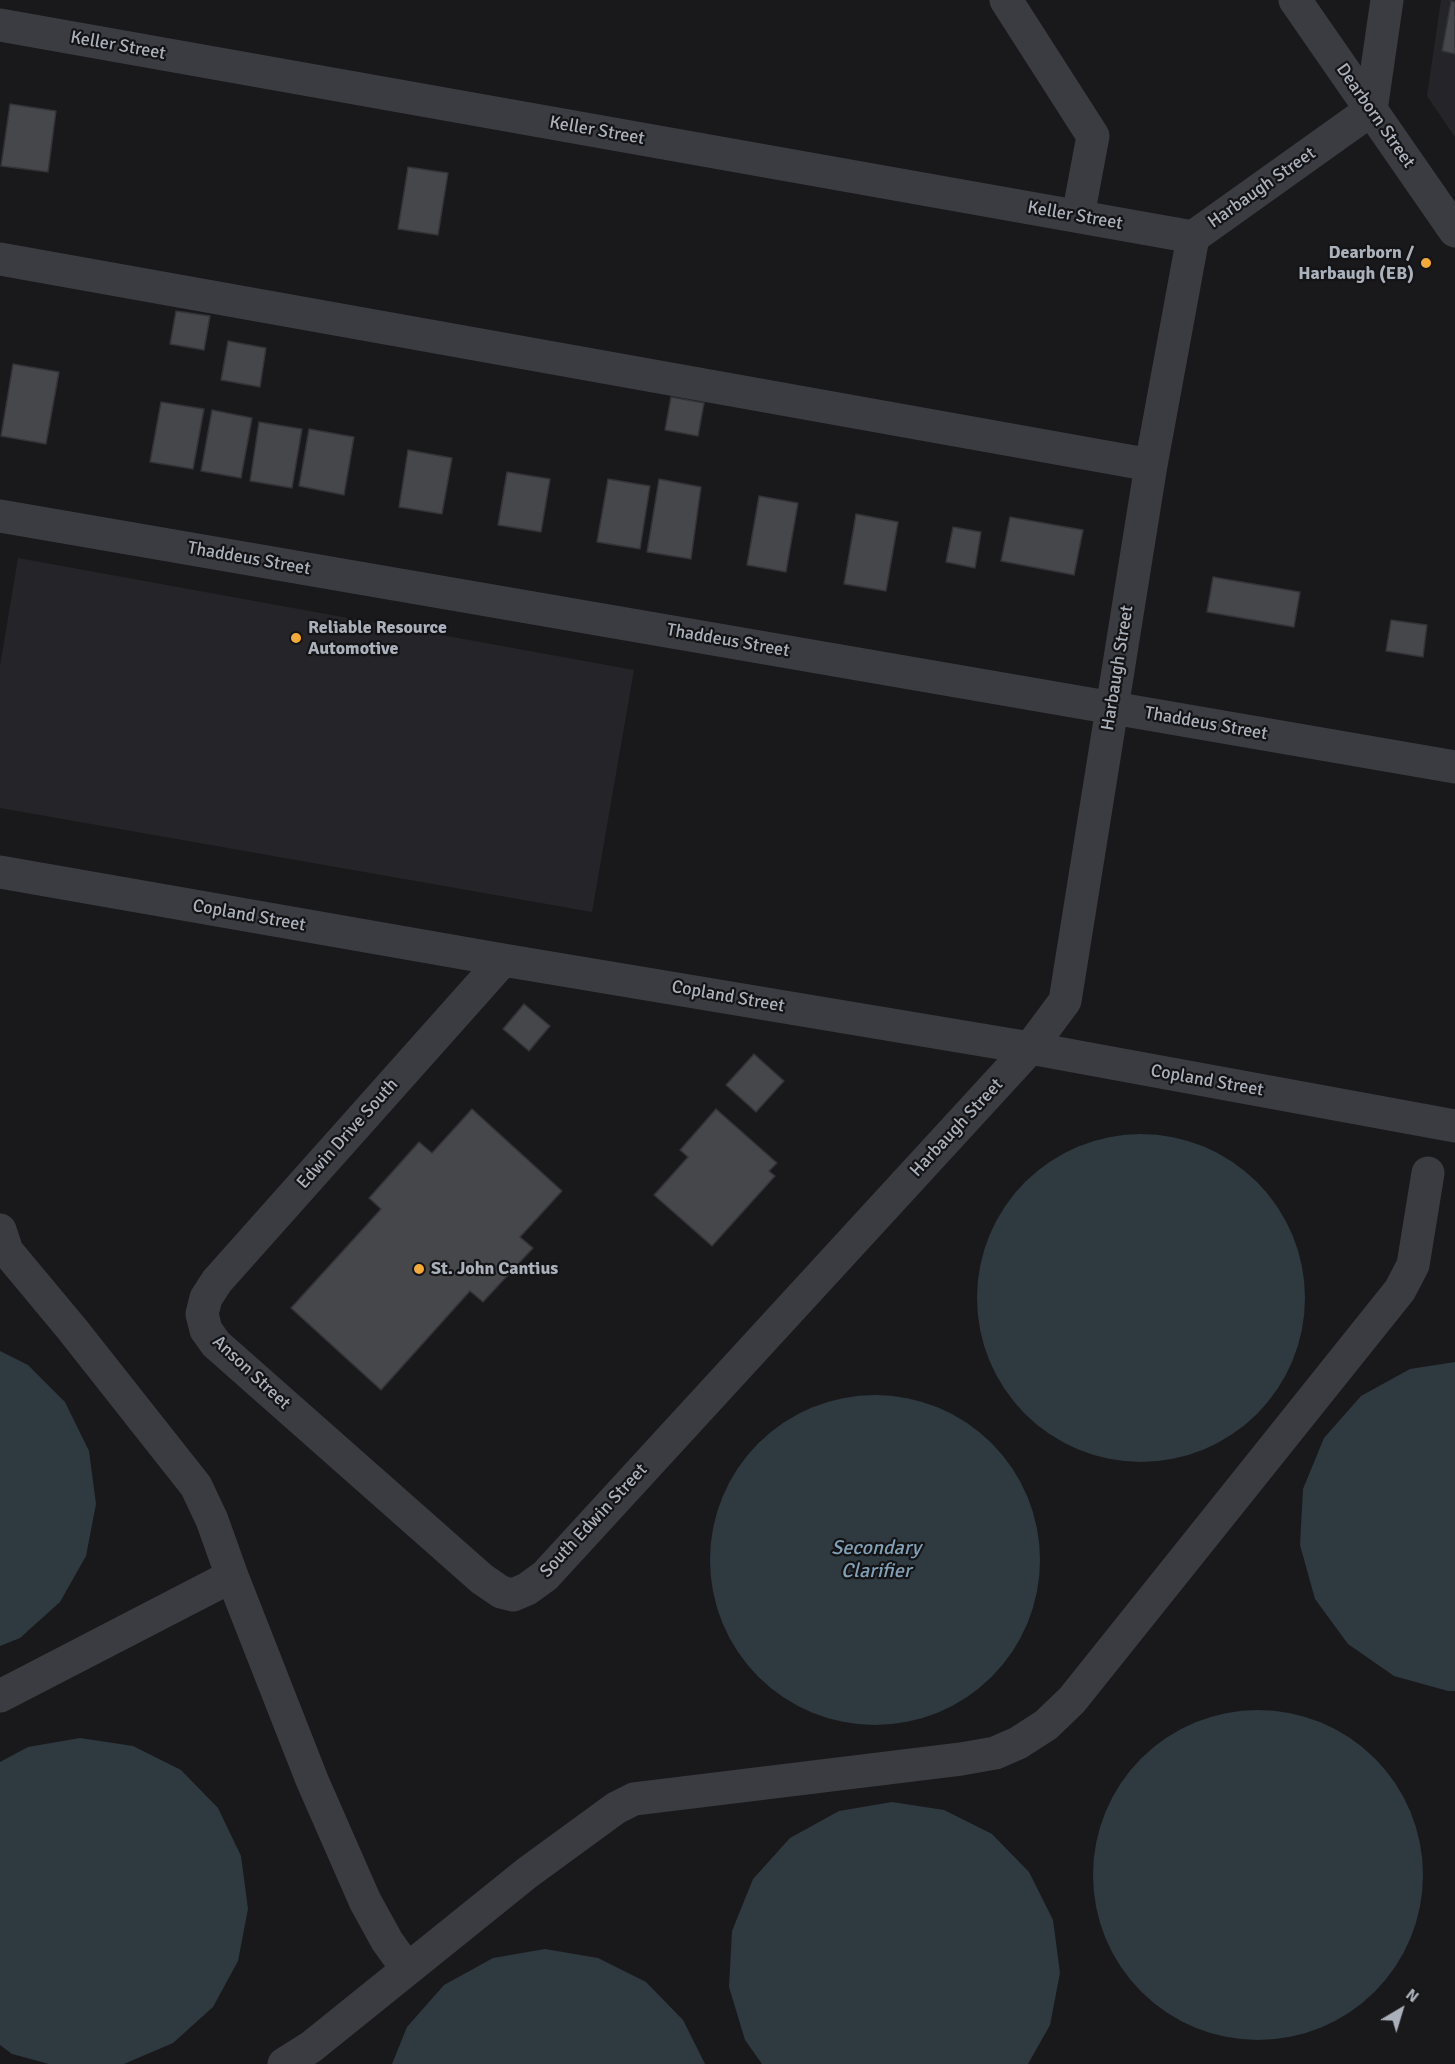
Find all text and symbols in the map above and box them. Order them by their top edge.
street label: Keller Street [69,27,167,65]
street label: Dearborn Street [1331,60,1419,172]
street label: Keller Street [548,112,646,150]
street label: Harbaugh Street [1204,143,1320,233]
street label: Keller Street [1026,197,1124,235]
place label: Dearborn / Harbaugh (EB) [1298,242,1414,284]
marker: Dearborn / Harbaugh (EB) [1419,256,1433,270]
street label: Thaddeus Street [186,538,312,580]
street label: Harbaugh Street [1097,604,1139,732]
place label: Reliable Resource Automotive [308,617,447,660]
street label: Thaddeus Street [665,620,791,662]
marker: Reliable Resource Automotive [289,631,303,645]
street label: Thaddeus Street [1143,703,1269,745]
street label: Copland Street [191,895,307,937]
street label: Copland Street [670,976,786,1018]
street label: Copland Street [1149,1060,1265,1102]
street label: Edwin Drive South [293,1074,403,1194]
street label: Harbaugh Street [906,1074,1008,1182]
place label: St. John Cantius [431,1258,558,1280]
marker: St. John Cantius [412,1262,426,1276]
street label: Anson Street [208,1331,294,1415]
street label: South Edwin Street [536,1460,652,1582]
water label: Secondary Clarifier [831,1537,921,1584]
north arrow [1371,1980,1431,2040]
text: N [1402,1985,1423,2007]

